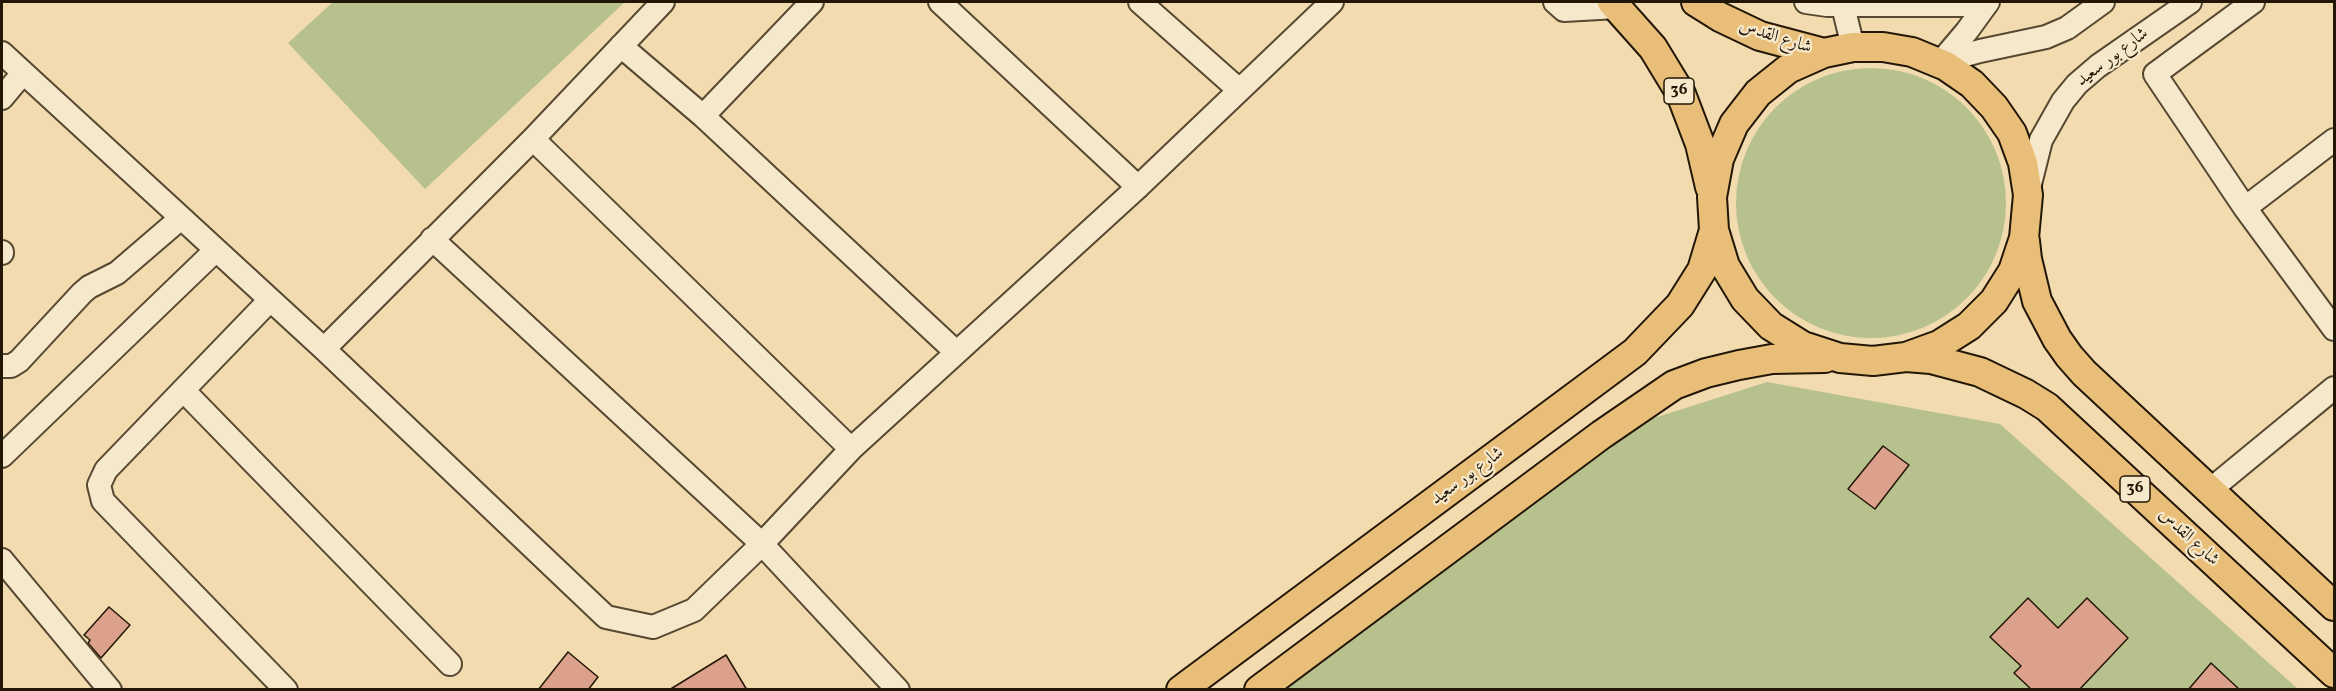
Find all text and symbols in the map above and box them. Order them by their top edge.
street label: شارع القدس [1736,16,1814,60]
street label: شارع بور سعيد [2073,24,2153,92]
road number: 36 [1664,78,1694,104]
street label: شارع بور سعيد [1427,443,1509,511]
road number: 36 [2120,476,2150,502]
street label: شارع القدس [2153,505,2223,571]

